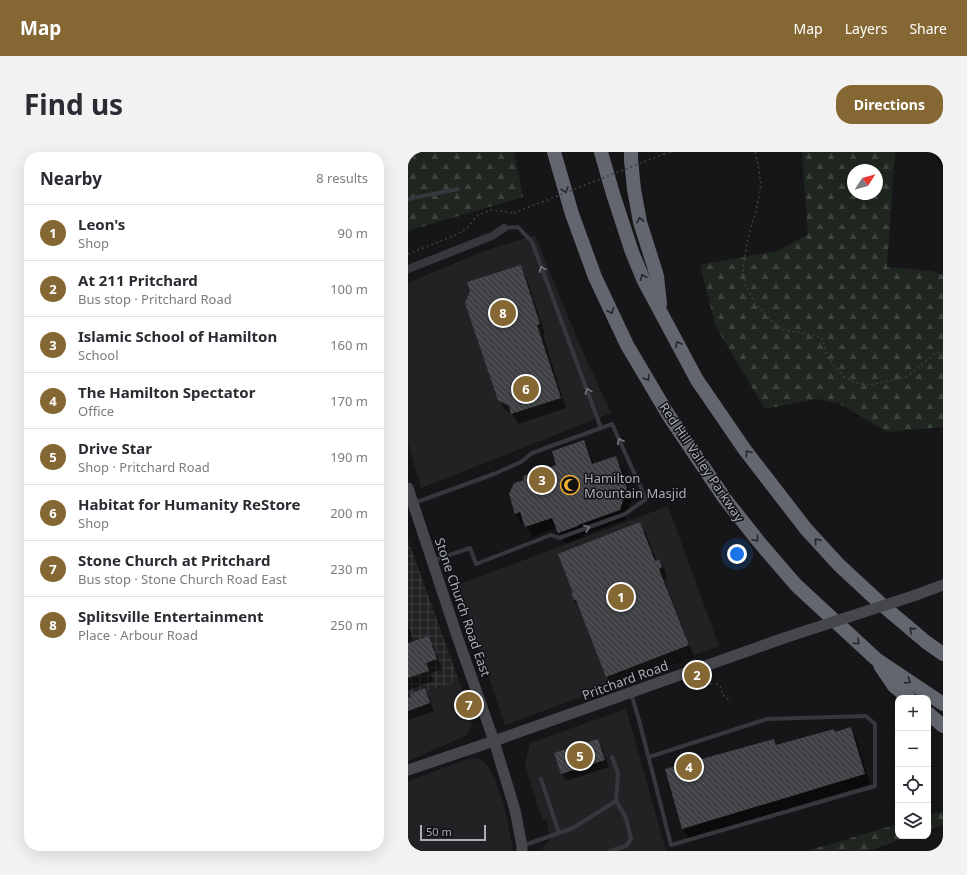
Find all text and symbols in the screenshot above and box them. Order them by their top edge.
text: Map [20,15,61,41]
text: Map [794,19,823,38]
text: Layers [845,19,887,38]
text: Share [909,19,947,38]
text: Find us [24,85,123,123]
button: Directions [836,85,943,124]
north arrow [847,164,883,200]
text: Nearby [40,167,102,190]
text: 8 results [316,169,368,187]
one-way arrow [560,186,569,193]
text: Leon's [78,214,125,234]
one-way arrow [637,217,645,223]
text: 1 [49,224,57,242]
text: 90 m [338,224,368,242]
text: Shop [78,234,109,252]
one-way arrow [539,266,547,273]
text: At 211 Pritchard [78,270,198,290]
one-way arrow [640,274,648,282]
text: 2 [49,280,57,298]
text: 100 m [330,280,368,298]
text: Bus stop · Pritchard Road [78,290,232,308]
pin: 8 [490,298,516,328]
one-way arrow [606,306,614,314]
text: Islamic School of Hamilton [78,326,277,346]
text: 3 [49,336,57,354]
text: 160 m [330,336,368,354]
one-way arrow [675,341,682,348]
text: School [78,346,119,364]
pin: 6 [513,374,539,404]
one-way arrow [642,374,649,381]
text: The Hamilton Spectator [78,382,255,402]
one-way arrow [584,388,592,395]
text: 4 [49,392,57,410]
text: 170 m [330,392,368,410]
street label: Red Hill Valley Parkway [655,399,749,525]
text: Office [78,402,114,420]
text: Drive Star [78,438,152,458]
one-way arrow [617,438,625,445]
text: 5 [49,448,57,466]
text: 190 m [330,448,368,466]
one-way arrow [746,451,753,458]
text: Shop · Pritchard Road [78,458,210,476]
pin: 3 [529,465,555,495]
place label: Hamilton Mountain Masjid [584,469,687,502]
mosque icon: Hamilton Mountain Masjid [559,474,581,496]
text: Habitat for Humanity ReStore [78,494,300,514]
text: 6 [49,504,57,522]
text: 200 m [330,504,368,522]
text: Shop [78,514,109,532]
one-way arrow [584,524,591,532]
one-way arrow [752,534,759,541]
street label: Stone Church Road East [431,535,495,679]
one-way arrow [815,539,822,546]
your location [727,544,747,564]
text: Stone Church at Pritchard [78,550,270,570]
text: 7 [49,560,57,578]
text: 230 m [330,560,368,578]
text: Bus stop · Stone Church Road East [78,570,287,588]
pin: 1 [608,582,634,612]
text: Splitsville Entertainment [78,606,263,626]
text: 8 [49,616,57,634]
text: 250 m [330,616,368,634]
text: Place · Arbour Road [78,626,198,644]
one-way arrow [909,628,917,635]
one-way arrow [852,637,860,644]
street label: Pritchard Road [579,656,671,704]
pin: 2 [684,660,710,690]
one-way arrow [903,676,910,683]
pin: 7 [456,690,482,720]
map controls [895,695,931,839]
button: + [895,695,931,731]
button: − [895,731,931,767]
pin: 5 [567,741,593,771]
pin: 4 [676,752,702,782]
button: locate [895,767,931,803]
button: layers [895,803,931,839]
scale bar [420,823,486,842]
text: 50 m [426,824,452,839]

